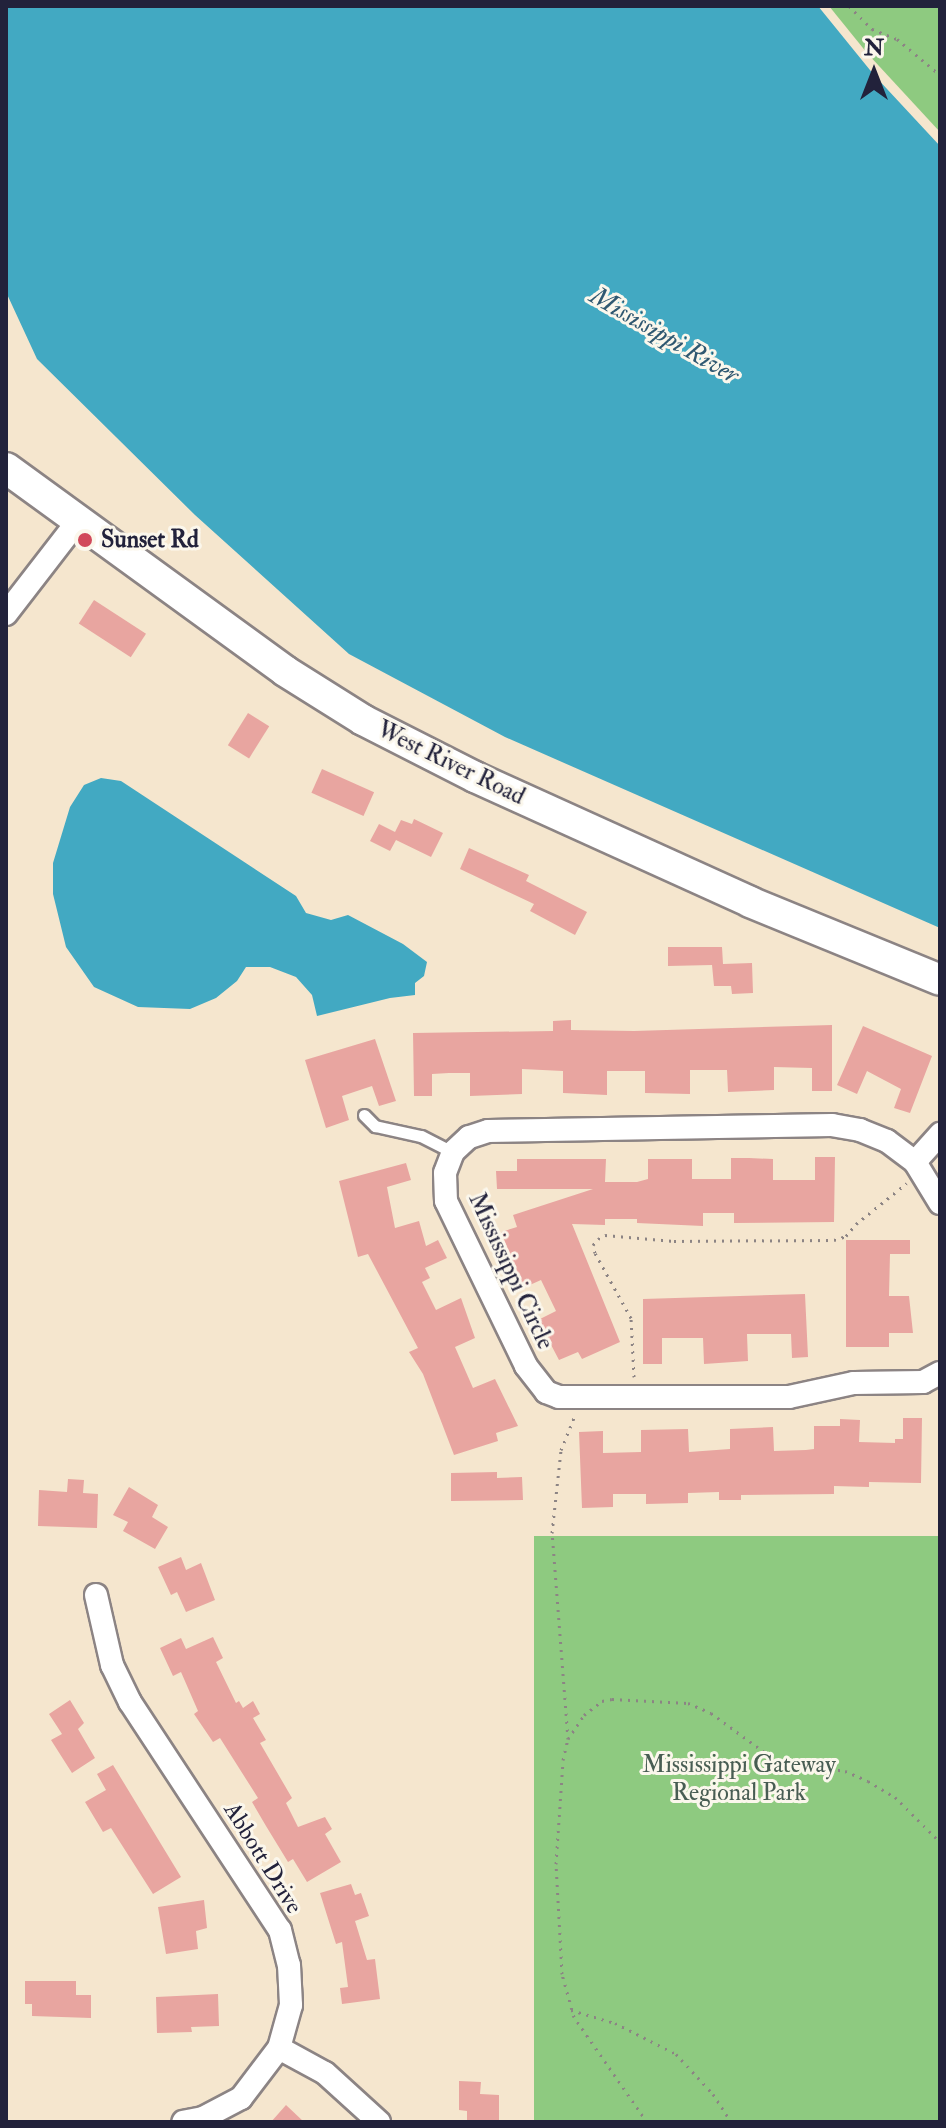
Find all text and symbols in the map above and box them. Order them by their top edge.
north arrow [834,32,914,112]
text: N [864,34,884,62]
water label: Mississippi River [584,281,744,391]
place label: Sunset Rd [101,526,199,554]
marker: Sunset Rd [76,531,94,549]
street label: West River Road [372,715,530,811]
street label: Mississippi Circle [462,1188,560,1354]
park label: Mississippi Gateway Regional Park [642,1751,836,1807]
street label: Abbott Drive [217,1797,309,1919]

